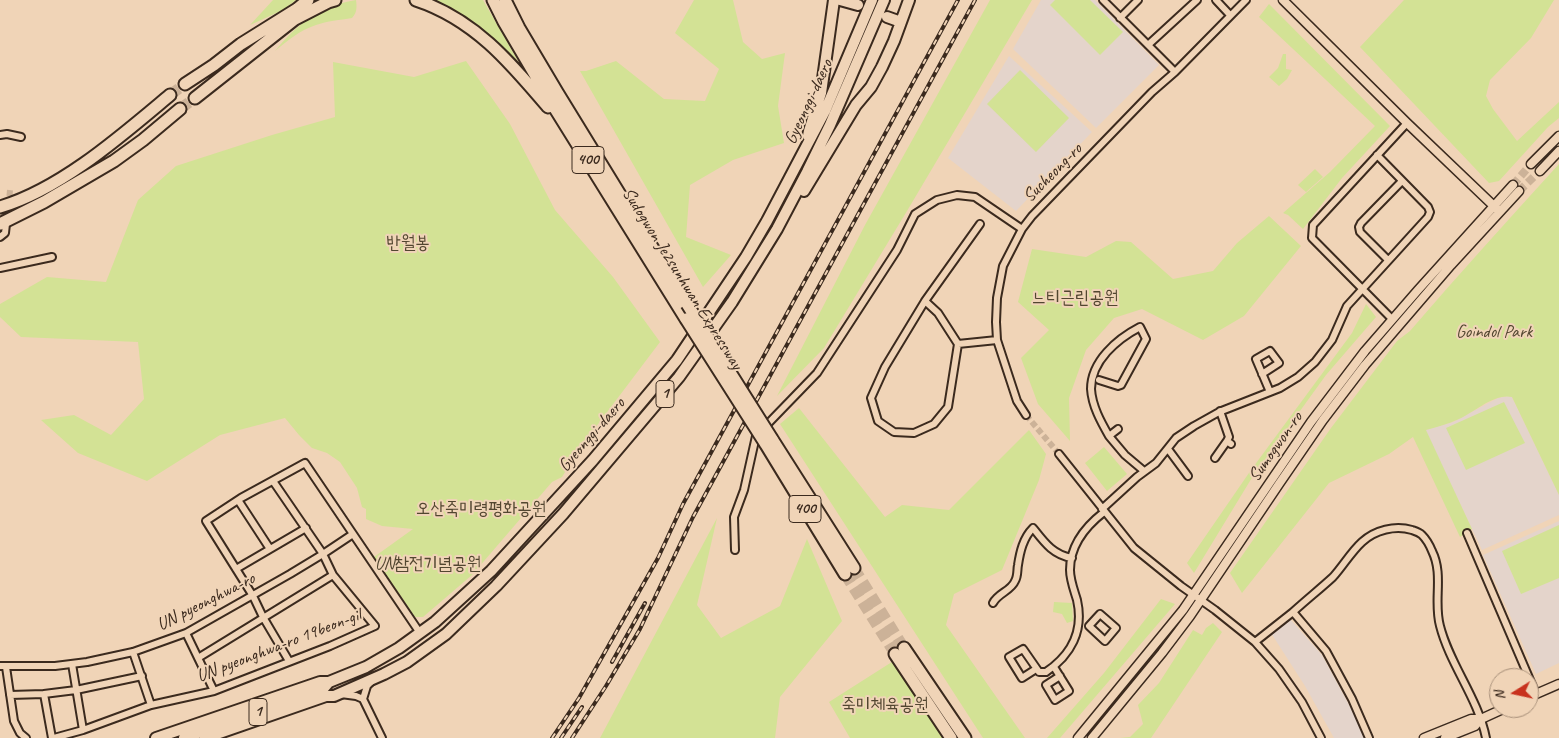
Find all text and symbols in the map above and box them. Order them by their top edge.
street label: Gyeonggi-daero [780,56,838,148]
street label: Sucheong-ro [1019,139,1087,207]
road number: 400 [572,146,604,174]
street label: Sudogwon Je2sunhwan Expressway [617,184,747,374]
park label: 반월봉 [386,232,430,254]
park label: 느티근린공원 [1032,287,1118,309]
park label: Goindol Park [1456,321,1532,343]
road number: 1 [656,380,674,408]
street label: Gyeonggi-daero [554,394,630,476]
street label: Sumogwon-ro [1244,408,1308,486]
road number: 400 [789,496,821,522]
park label: 오산죽미령평화공원 [416,498,546,520]
park label: UN참전기념공원 [375,553,481,575]
street label: UN pyeonghwa-ro [153,568,259,636]
street label: UN pyeonghwa-ro 19beon-gil [194,605,364,687]
north arrow [1489,668,1539,718]
text: N [1491,690,1509,701]
park label: 죽미체육공원 [842,694,928,716]
road number: 1 [249,699,267,726]

